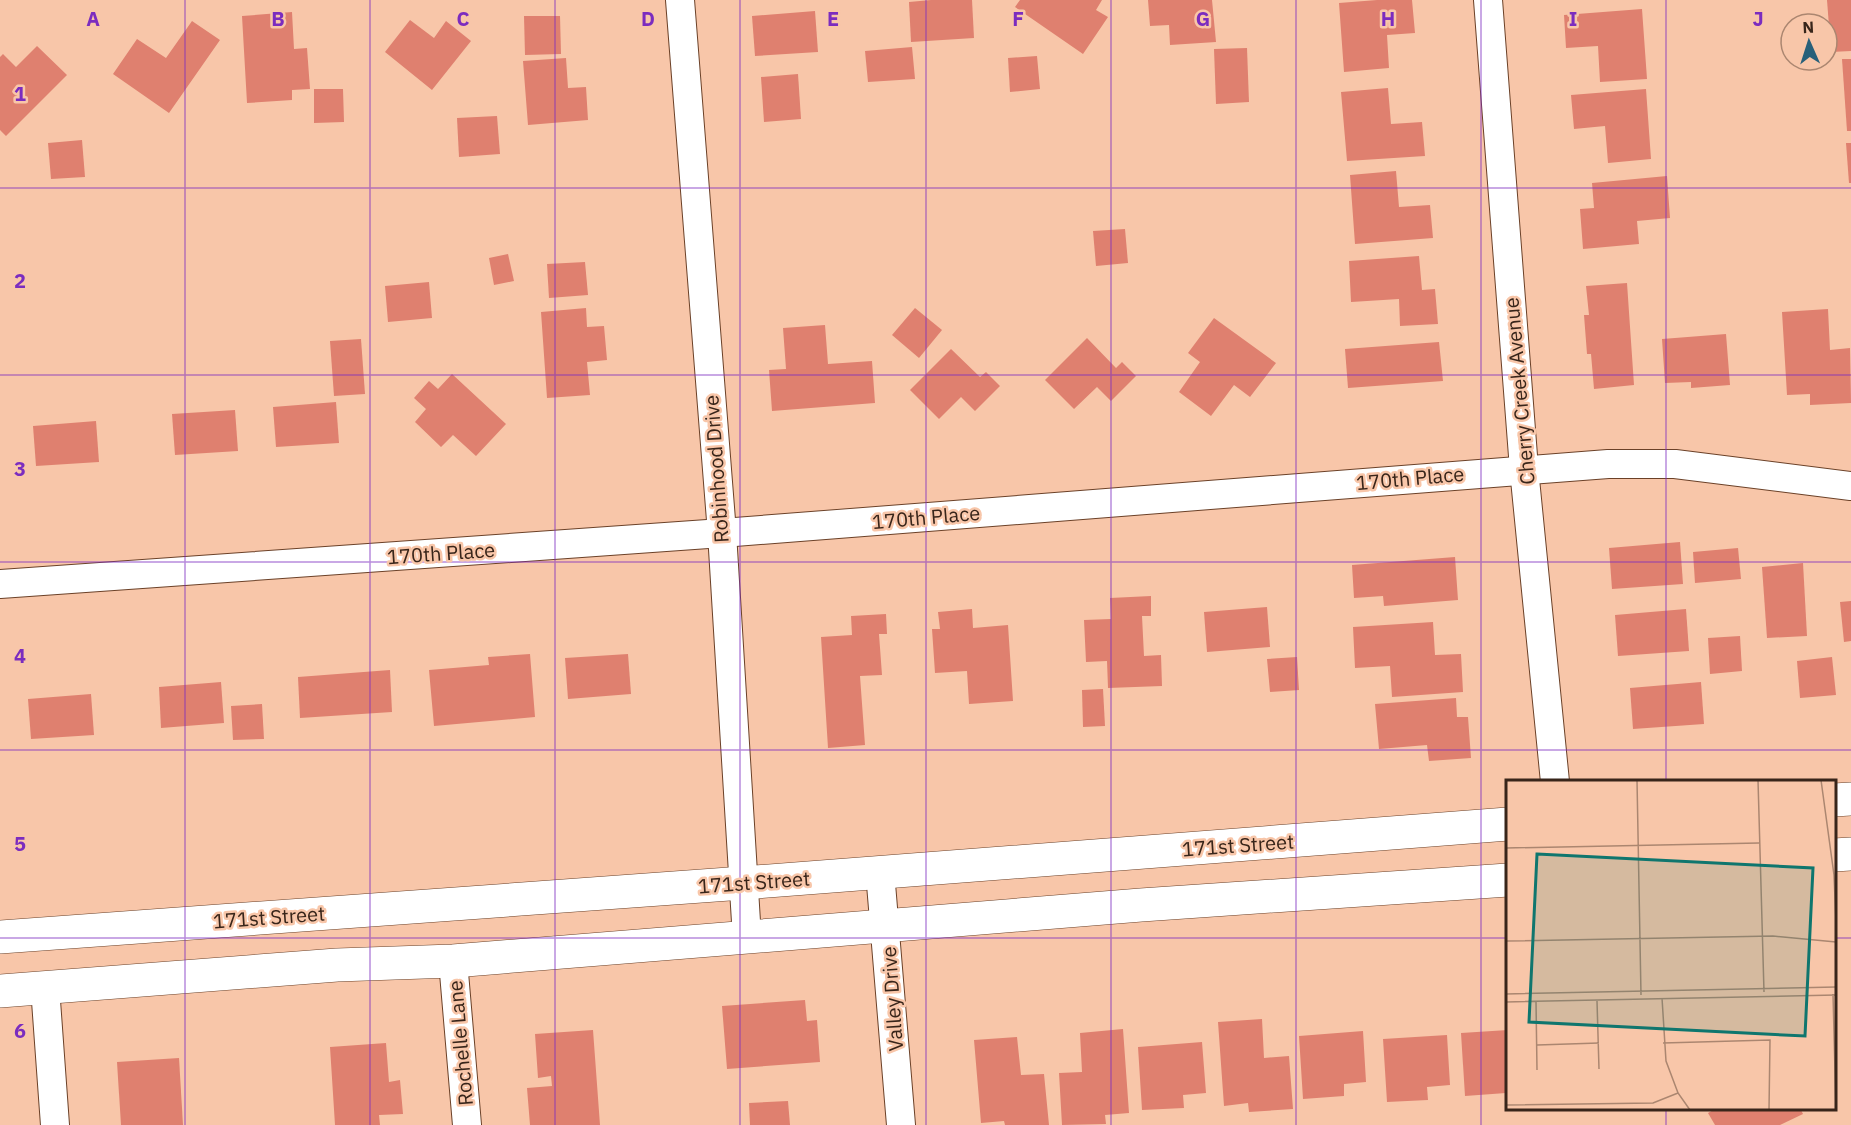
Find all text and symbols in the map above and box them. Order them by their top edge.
text: A [86,5,100,32]
text: B [271,5,285,32]
text: C [456,5,470,32]
text: D [641,5,655,32]
text: E [827,5,839,32]
text: F [1012,5,1024,32]
text: G [1196,5,1210,32]
text: H [1381,5,1395,32]
text: I [1569,5,1577,32]
text: J [1752,5,1764,32]
north arrow [1779,12,1839,72]
text: N [1802,17,1815,37]
text: 1 [14,80,26,107]
text: 2 [14,267,26,294]
street label: Cherry Creek Avenue [1497,296,1541,486]
street label: Robinhood Drive [697,394,735,544]
text: 3 [14,455,26,482]
street label: 170th Place [1355,460,1465,496]
street label: 170th Place [871,499,981,535]
street label: 170th Place [386,536,496,570]
text: 4 [14,642,26,669]
inset map [1506,780,1836,1110]
street label: 171st Street [1181,828,1295,862]
text: 5 [14,830,26,857]
street label: 171st Street [697,865,811,899]
street label: 171st Street [212,900,326,934]
street label: Valley Drive [875,946,909,1052]
street label: Rochelle Lane [441,979,479,1107]
text: 6 [14,1017,26,1044]

